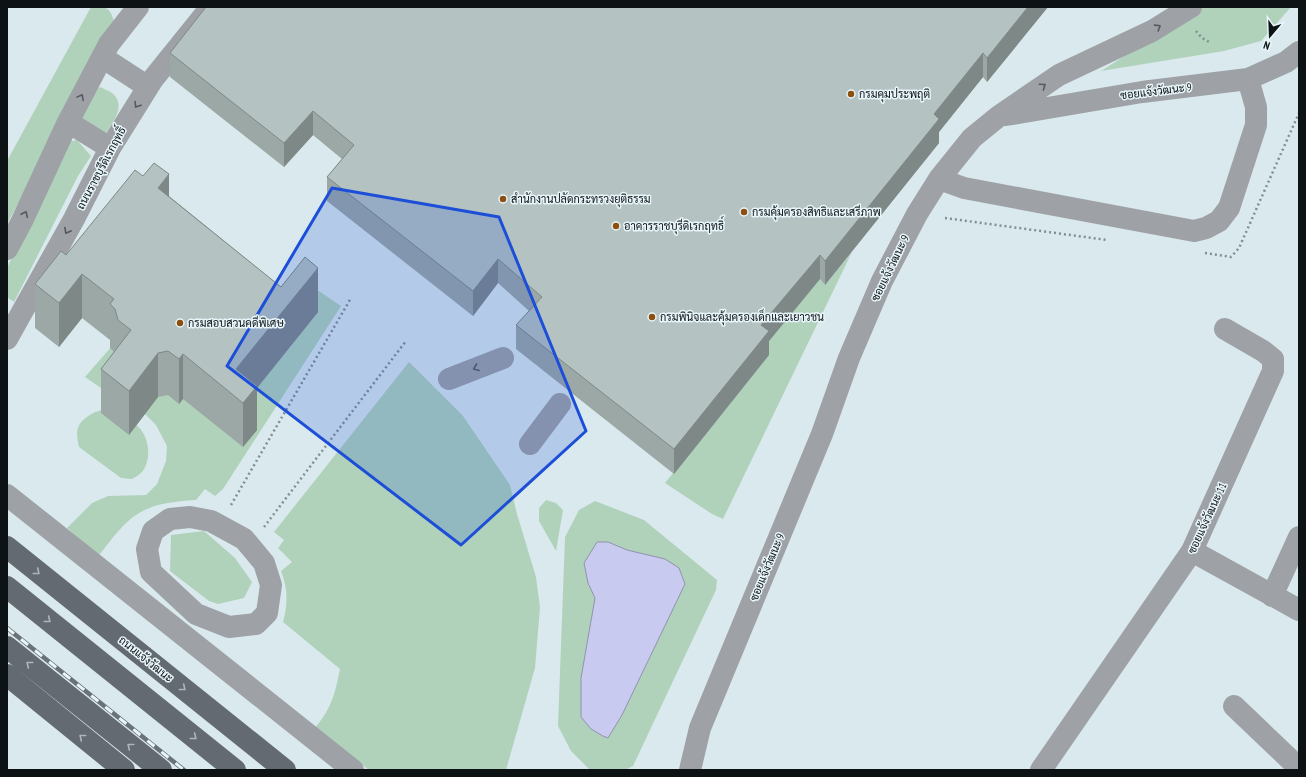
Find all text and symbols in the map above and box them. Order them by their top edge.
north arrow [1250,16,1290,56]
one-way arrow [1154,25,1161,32]
text: N [1262,38,1272,53]
street label: ซอยแจ้งวัฒนะ 9 [1119,80,1193,102]
one-way arrow [1038,84,1045,91]
place label: กรมคุมประพฤติ [859,87,930,103]
marker: กรมคุมประพฤติ [846,89,856,99]
one-way arrow [76,94,84,101]
one-way arrow [134,101,141,108]
street label: ถนนราชบุรีดิเรกฤทธิ์ [69,122,130,213]
place label: สำนักงานปลัดกระทรวงยุติธรรม [511,192,651,208]
marker: สำนักงานปลัดกระทรวงยุติธรรม [498,194,508,204]
place label: กรมคุ้มครองสิทธิและเสรีภาพ [752,204,881,221]
marker: กรมคุ้มครองสิทธิและเสรีภาพ [739,207,749,217]
one-way arrow [20,211,28,219]
place label: อาคารราชบุรีดิเรกฤทธิ์ [624,215,724,235]
marker: อาคารราชบุรีดิเรกฤทธิ์ [611,221,621,231]
one-way arrow [64,227,72,234]
street label: ซอยแจ้งวัฒนะ 9 [868,233,912,303]
place label: กรมพินิจและคุ้มครองเด็กและเยาวชน [660,308,824,326]
marker: กรมพินิจและคุ้มครองเด็กและเยาวชน [647,312,657,322]
place label: กรมสอบสวนคดีพิเศษ [188,315,284,330]
marker: กรมสอบสวนคดีพิเศษ [175,318,185,328]
one-way arrow [473,364,480,372]
street label: ซอยแจ้งวัฒนะ 11 [1184,480,1230,556]
street label: ซอยแจ้งวัฒนะ 9 [746,531,788,603]
one-way arrow [33,567,40,574]
one-way arrow [44,616,51,623]
street label: ถนนแจ้งวัฒนะ [116,633,176,685]
one-way arrow [26,662,34,669]
one-way arrow [178,683,185,690]
one-way arrow [189,732,196,739]
one-way arrow [80,734,87,741]
one-way arrow [128,743,135,750]

